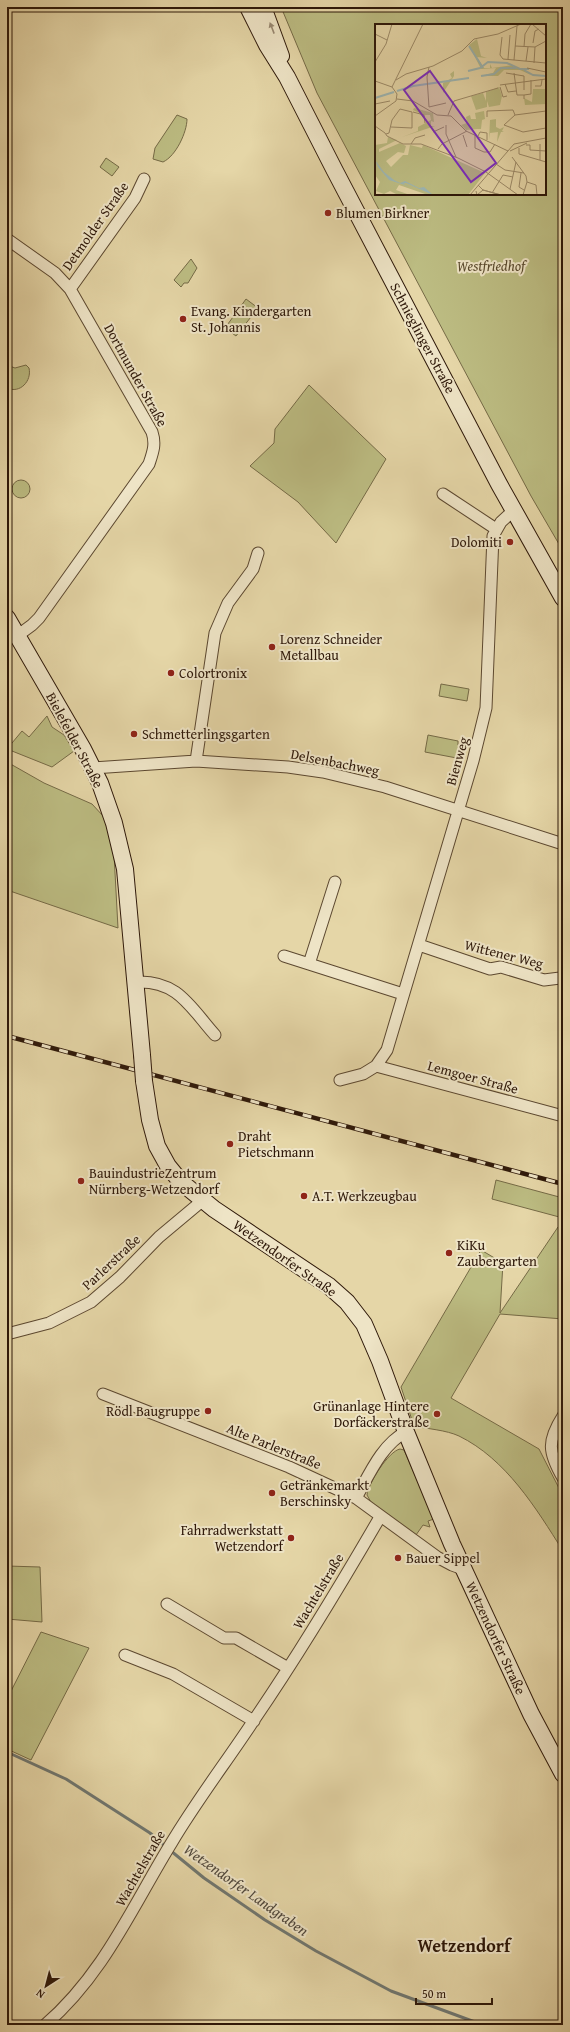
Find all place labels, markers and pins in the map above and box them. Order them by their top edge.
place label: Blumen Birkner [336,203,430,223]
marker: Blumen Birkner [323,208,333,218]
place label: Evang. Kindergarten St. Johannis [191,301,311,337]
marker: Evang. Kindergarten St. Johannis [178,314,188,324]
place label: Dolomiti [451,532,502,552]
marker: Dolomiti [505,537,515,547]
place label: Lorenz Schneider Metallbau [280,629,382,665]
marker: Lorenz Schneider Metallbau [267,642,277,652]
place label: Colortronix [179,663,248,683]
marker: Colortronix [166,668,176,678]
place label: Schmetterlingsgarten [142,724,270,744]
marker: Schmetterlingsgarten [129,729,139,739]
place label: Draht Pietschmann [238,1126,314,1162]
marker: Draht Pietschmann [225,1139,235,1149]
place label: BauindustrieZentrum Nürnberg-Wetzendorf [89,1163,221,1199]
marker: BauindustrieZentrum Nürnberg-Wetzendorf [76,1176,86,1186]
place label: A.T. Werkzeugbau [312,1186,417,1206]
marker: A.T. Werkzeugbau [299,1191,309,1201]
place label: KiKu Zaubergarten [457,1235,537,1271]
marker: KiKu Zaubergarten [444,1248,454,1258]
place label: Grünanlage Hintere Dorfäckerstraße [313,1396,429,1432]
place label: Rödl Baugruppe [106,1401,200,1421]
marker: Rödl Baugruppe [203,1406,213,1416]
marker: Grünanlage Hintere Dorfäckerstraße [432,1409,442,1419]
place label: Getränkemarkt Berschinsky [280,1475,369,1511]
marker: Getränkemarkt Berschinsky [267,1488,277,1498]
place label: Fahrradwerkstatt Wetzendorf [181,1520,284,1556]
marker: Fahrradwerkstatt Wetzendorf [286,1533,296,1543]
place label: Bauer Sippel [406,1548,480,1568]
marker: Bauer Sippel [393,1553,403,1563]

